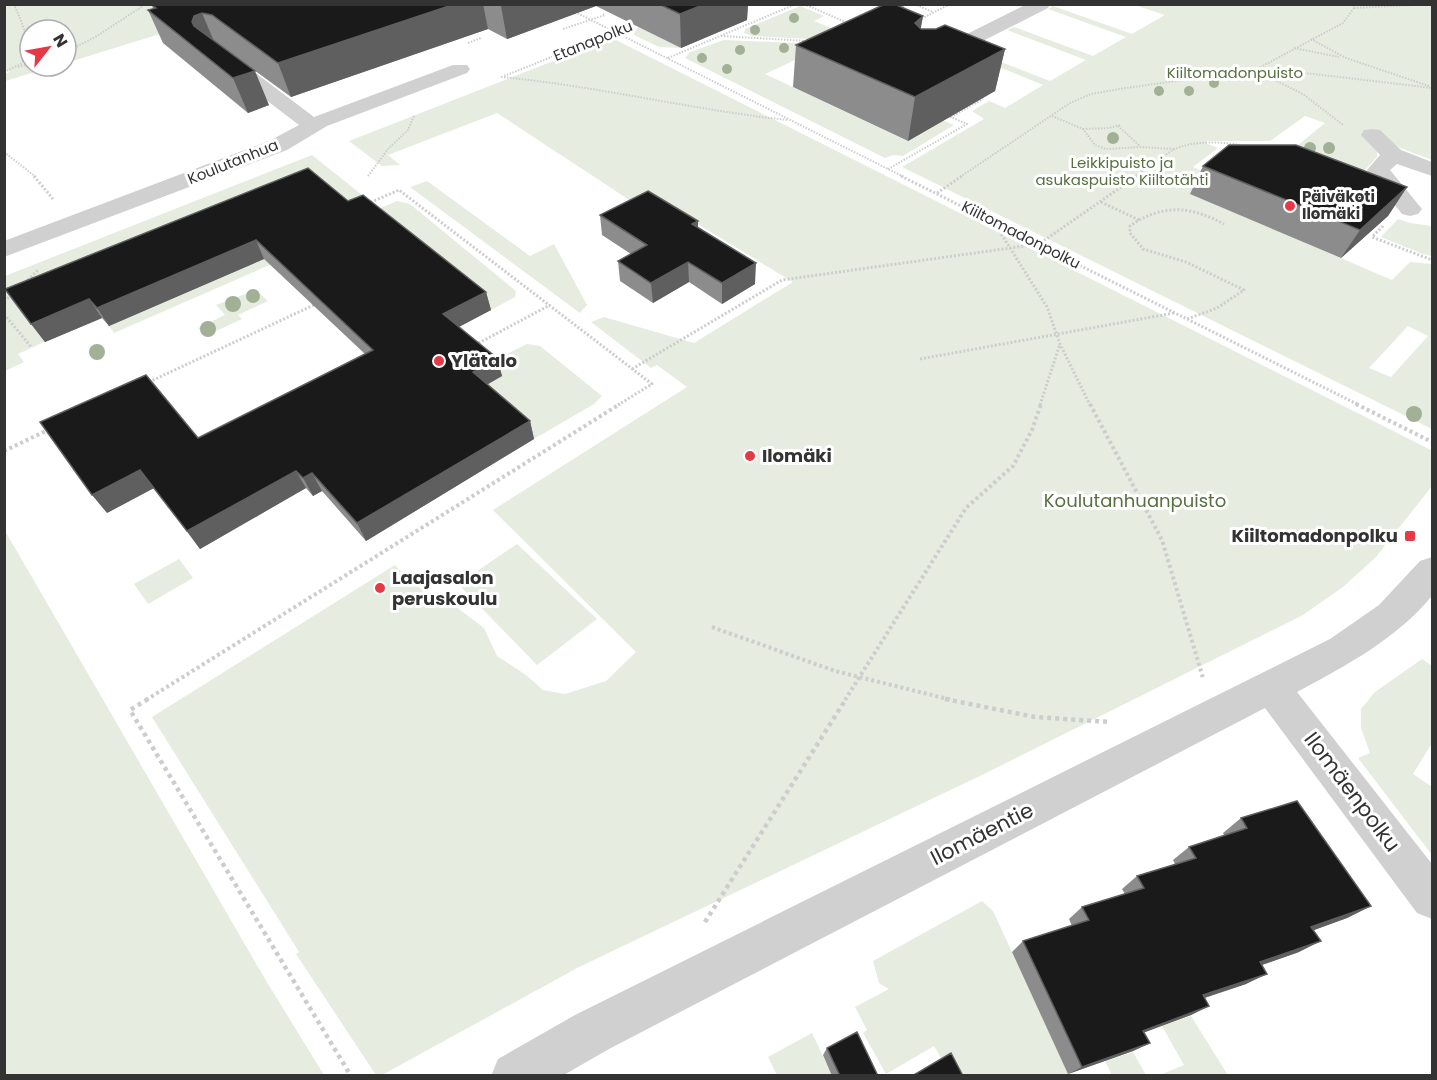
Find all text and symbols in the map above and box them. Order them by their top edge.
street label: Etanapolku [550,15,636,66]
north arrow [18,18,78,78]
text: N [47,29,73,52]
park label: Kiiltomadonpuisto [1167,62,1303,83]
street label: Koulutanhua [184,134,281,189]
park label: Leikkipuisto ja asukaspuisto Kiiltotähti [1035,152,1209,190]
place label: Päiväkoti Ilomäki [1302,186,1375,224]
street label: Kiiltomadonpolku [958,196,1084,274]
marker: Päiväkoti Ilomäki [1283,199,1297,213]
place label: Ylätalo [451,348,517,373]
marker: Ylätalo [432,354,446,368]
place label: Ilomäki [762,443,832,468]
marker: Ilomäki [743,449,757,463]
park label: Koulutanhuanpuisto [1044,488,1226,513]
place label: Kiiltomadonpolku [1231,523,1398,548]
marker: Kiiltomadonpolku [1403,529,1417,543]
place label: Laajasalon peruskoulu [392,565,497,611]
marker: Laajasalon peruskoulu [373,581,387,595]
street label: Ilomäenpolku [1298,726,1407,858]
street label: Ilomäentie [925,795,1038,872]

